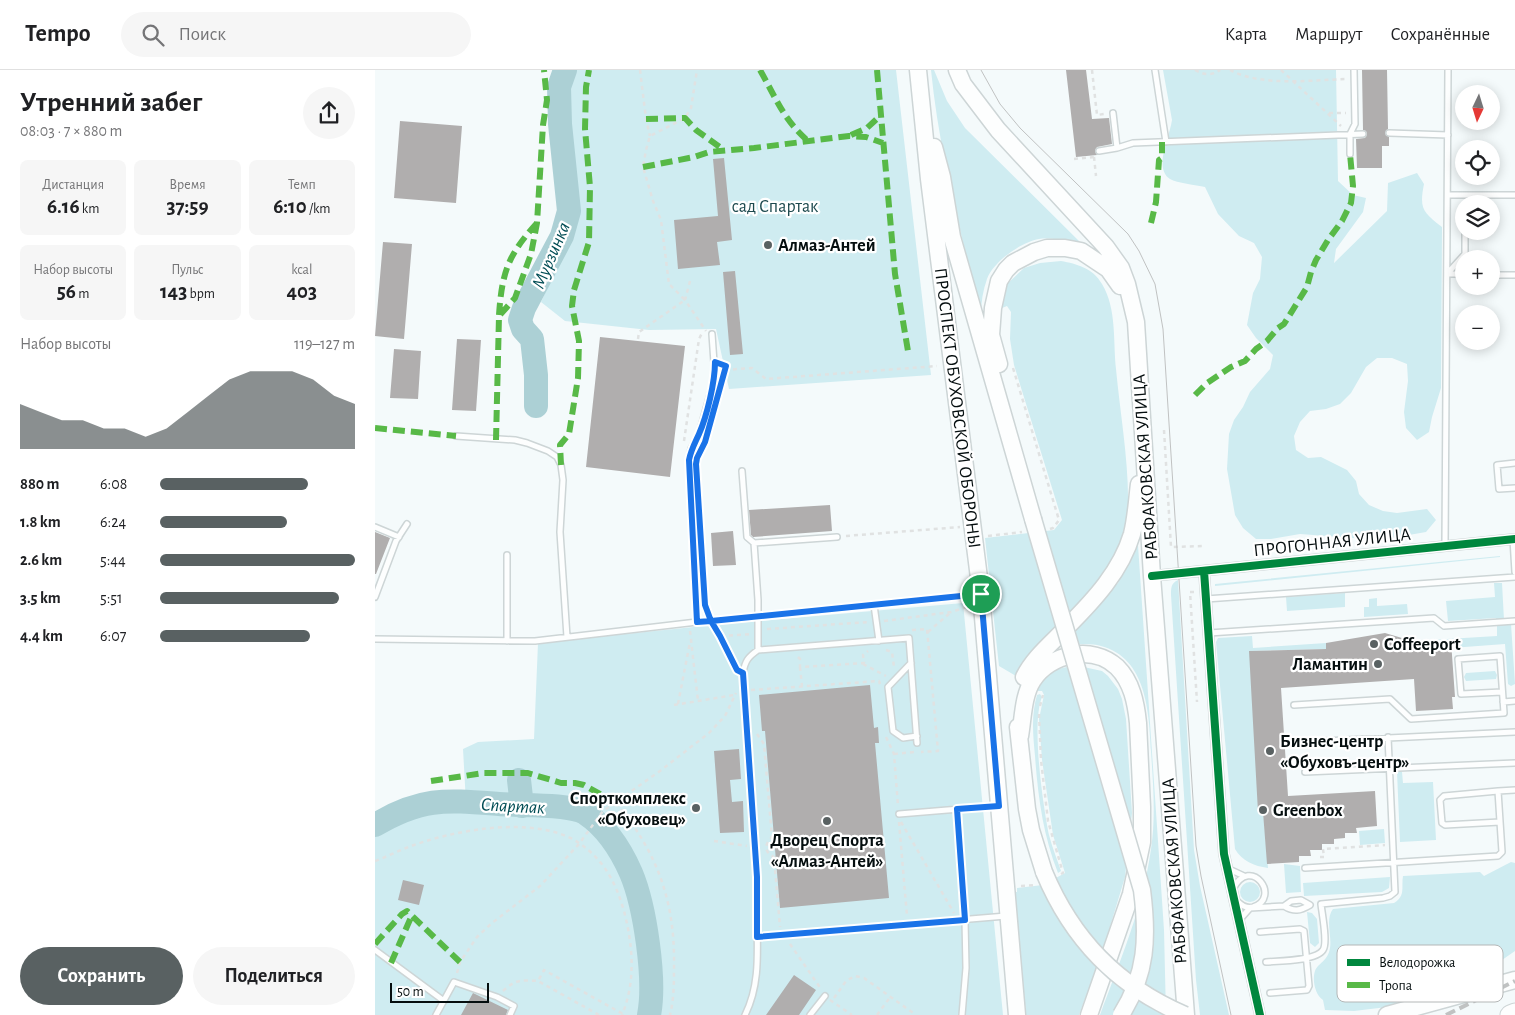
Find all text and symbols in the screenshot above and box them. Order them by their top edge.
search box [121,12,471,57]
icon: search [139,21,167,49]
text: Tempo [25,22,91,46]
text: Поиск [179,25,226,44]
text: Карта [1225,26,1267,44]
text: Маршрут [1295,26,1363,44]
text: Сохранённые [1391,26,1490,44]
north arrow [1455,85,1500,130]
map controls [1455,85,1500,350]
button: share [303,87,355,139]
text: Утренний забег [20,89,202,117]
text: 08:03 · 7 × 880 m [20,123,122,139]
button: locate [1455,140,1500,185]
text: Дистанция [42,178,104,192]
text: Время [169,178,206,192]
text: Темп [288,178,316,192]
button: layers [1455,195,1500,240]
text: 6.16 [47,196,80,217]
text: 37:59 [166,196,209,217]
text: 6:10 [273,196,307,217]
park label: сад Спартак [732,198,819,216]
text: km [80,202,99,216]
text: /km [307,202,331,216]
water label: Мурзинка [529,220,574,292]
place label: Алмаз-Антей [778,237,876,255]
marker: Алмаз-Антей [762,239,774,251]
button: + [1455,250,1500,295]
text: Набор высоты [33,263,113,277]
text: Пульс [171,263,204,277]
text: kcal [291,263,313,277]
street label: ПРОСПЕКТ ОБУХОВСКОЙ ОБОРОНЫ [931,267,985,549]
text: 56 [57,281,76,302]
text: 143 [160,281,187,302]
text: 403 [287,281,317,302]
text: m [76,287,90,301]
text: bpm [187,287,215,301]
button: − [1455,305,1500,350]
text: Набор высоты [20,336,111,352]
text: 119–127 m [294,336,355,352]
street label: РАБФАКОВСКАЯ УЛИЦА [1130,373,1161,560]
text: 880 m [20,476,59,492]
text: 6:08 [100,476,127,492]
text: 1.8 km [20,514,61,530]
text: 6:24 [100,514,126,530]
street label: ПРОГОННАЯ УЛИЦА [1253,526,1412,560]
text: 2.6 km [20,552,62,568]
text: 5:44 [100,552,126,568]
pin [960,573,1002,615]
icon: arrive [967,580,995,608]
text: 3.5 km [20,590,61,606]
text: 5:51 [100,590,123,606]
text: 4.4 km [20,628,63,644]
text: 6:07 [100,628,126,644]
place label: Coffeeport [1384,636,1461,654]
marker: Coffeeport [1368,638,1380,650]
place label: Ламантин [1292,656,1368,674]
marker: Ламантин [1372,658,1384,670]
place label: Бизнес-центр «Обуховъ-центр» [1280,733,1410,772]
marker: Бизнес-центр «Обуховъ-центр» [1264,745,1276,757]
street label: РАБФАКОВСКАЯ УЛИЦА [1159,777,1190,964]
place label: Спорткомплекс «Обуховец» [570,790,686,829]
water label: Спартак [480,795,546,818]
marker: Спорткомплекс «Обуховец» [690,802,702,814]
place label: Greenbox [1273,802,1343,820]
marker: Greenbox [1257,804,1269,816]
marker: Дворец Спорта «Алмаз-Антей» [821,815,833,827]
place label: Дворец Спорта «Алмаз-Антей» [770,832,884,871]
legend [1337,945,1503,1002]
button: Сохранить [20,947,183,1005]
button: Поделиться [193,947,355,1005]
text: Велодорожка [1379,956,1456,970]
text: Тропа [1379,979,1413,993]
scale bar [390,980,489,1003]
text: 50 m [397,985,424,999]

